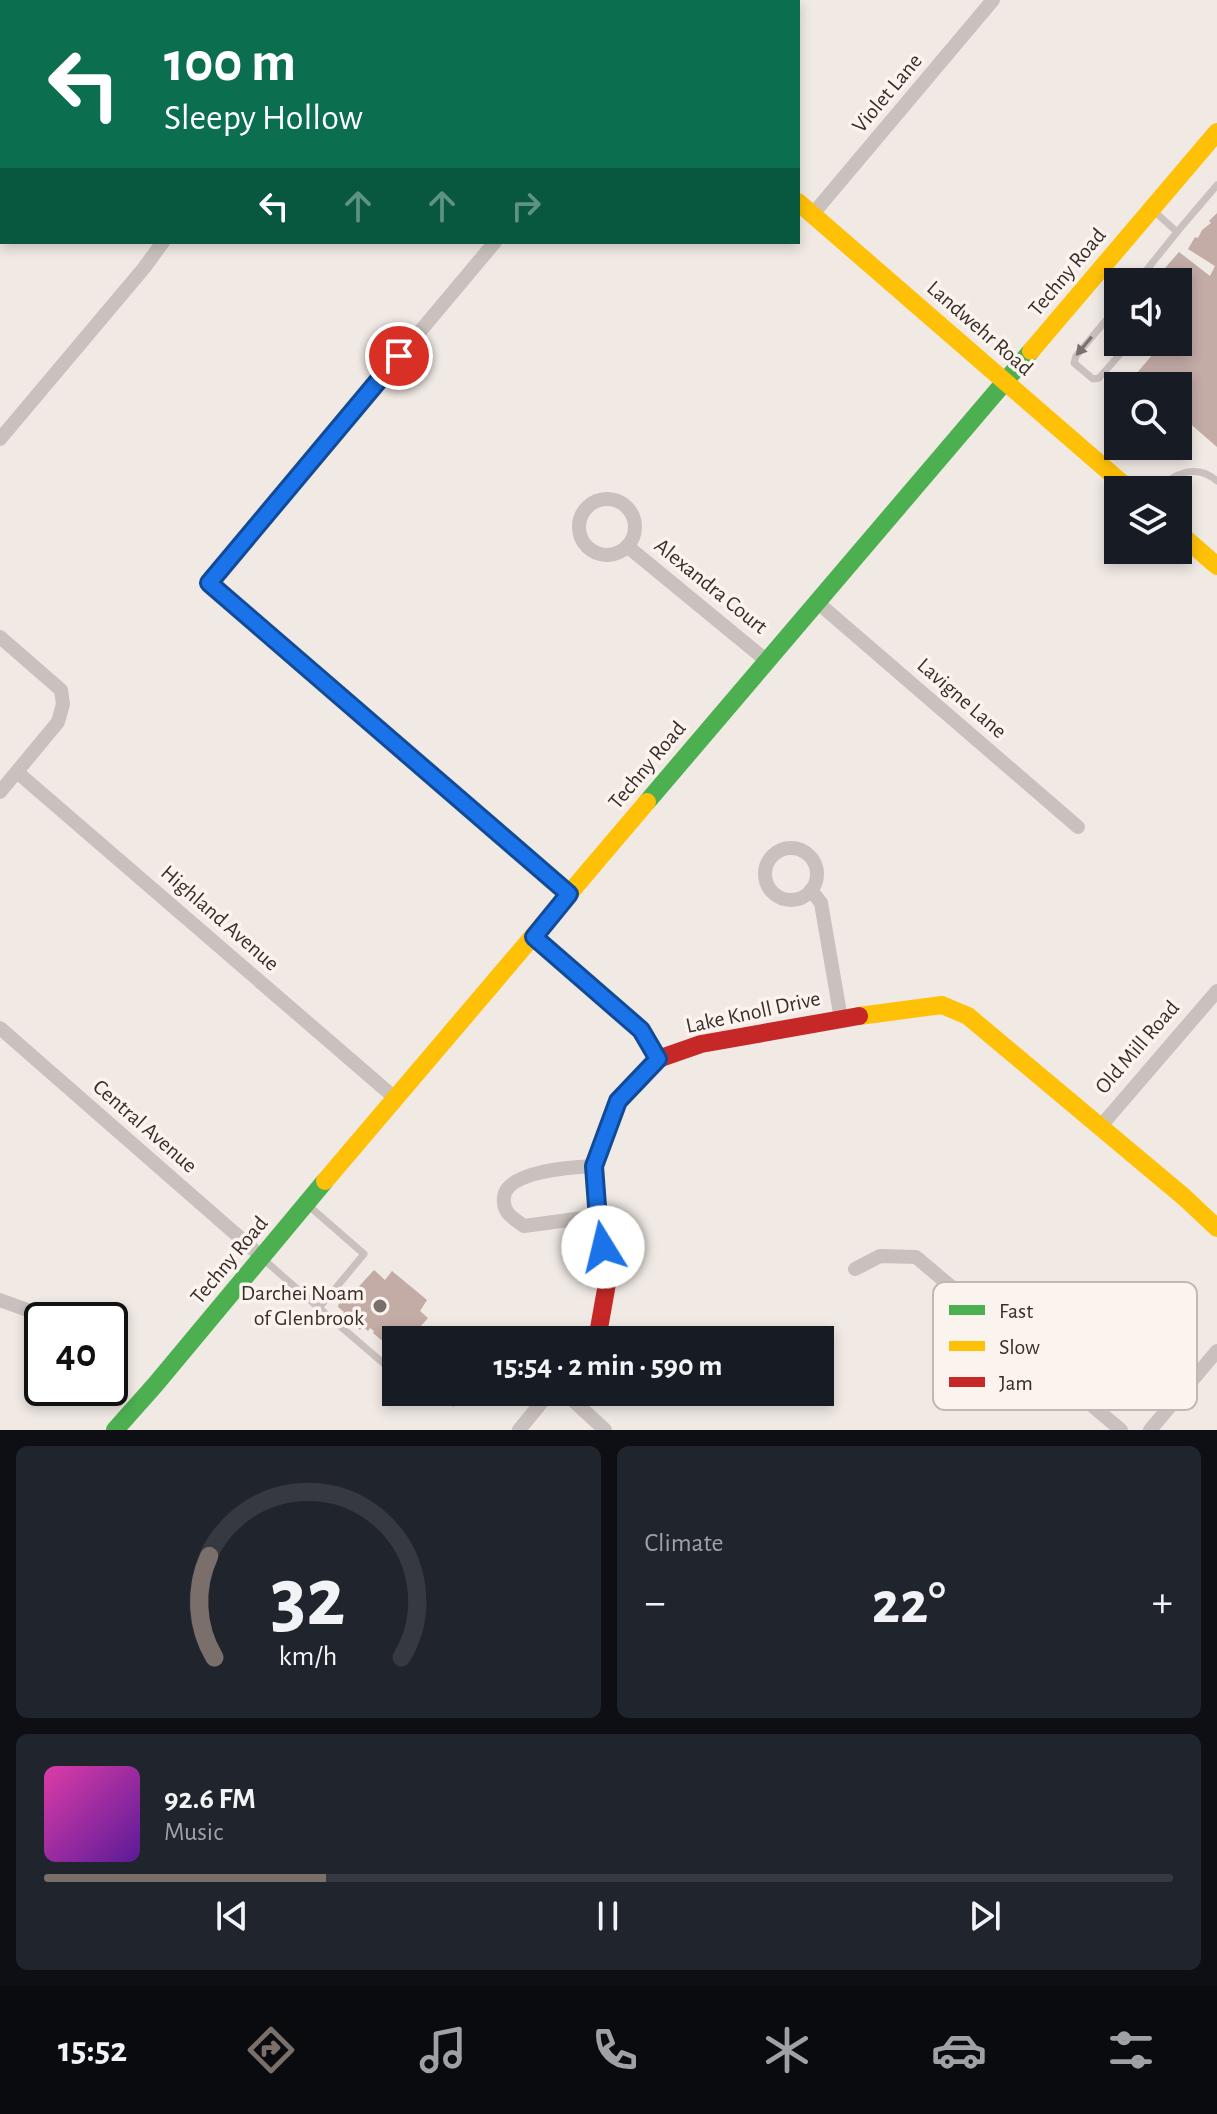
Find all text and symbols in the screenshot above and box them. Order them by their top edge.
icon: left [32,32,136,136]
text: 100 m [164,35,296,91]
street label: Violet Lane [848,49,926,137]
text: Sleepy Hollow [164,100,363,136]
icon: left [252,184,296,228]
icon: ahead [336,184,380,228]
icon: ahead [420,184,464,228]
icon: right [504,184,548,228]
street label: Techny Road [1024,224,1110,320]
map controls [1104,268,1192,564]
button: sound [1104,268,1192,356]
street label: Landwehr Road [923,276,1037,380]
pin [365,322,433,390]
icon: arrive [377,334,421,378]
one-way arrow [1076,336,1093,356]
button: search [1104,372,1192,460]
button: layers [1104,476,1192,564]
street label: Alexandra Court [651,534,771,638]
street label: Lavigne Lane [913,654,1011,742]
street label: Techny Road [604,717,690,813]
street label: Highland Avenue [157,861,283,975]
street label: Lake Knoll Drive [684,987,822,1037]
street label: Old Mill Road [1091,996,1183,1098]
street label: Central Avenue [89,1075,201,1177]
position arrow [561,1205,645,1289]
street label: Techny Road [186,1212,272,1308]
place label: Darchei Noam of Glenbrook [241,1282,364,1329]
legend [933,1282,1197,1410]
marker: Darchei Noam of Glenbrook [371,1297,389,1315]
text: Fast [999,1300,1033,1322]
speed limit sign: 40 [24,1302,128,1406]
text: Slow [999,1336,1040,1358]
text: 15:54 · 2 min · 590 m [494,1351,722,1381]
text: Jam [999,1372,1033,1394]
text: Climate [645,1530,723,1556]
text: 32 [271,1557,346,1641]
text: 22° [872,1574,946,1634]
text: − [645,1581,666,1625]
text: + [1152,1581,1173,1625]
text: km/h [279,1642,338,1671]
text: 92.6 FM [164,1784,256,1814]
text: Music [164,1819,223,1845]
icon: previous [210,1894,254,1938]
icon: pause [586,1894,630,1938]
icon: next [963,1894,1007,1938]
icon: directions [243,2022,299,2078]
icon: music [415,2022,471,2078]
icon: phone [587,2022,643,2078]
icon: climate [759,2022,815,2078]
icon: car [931,2022,987,2078]
icon: filters [1103,2022,1159,2078]
text: 15:52 [58,2032,127,2068]

